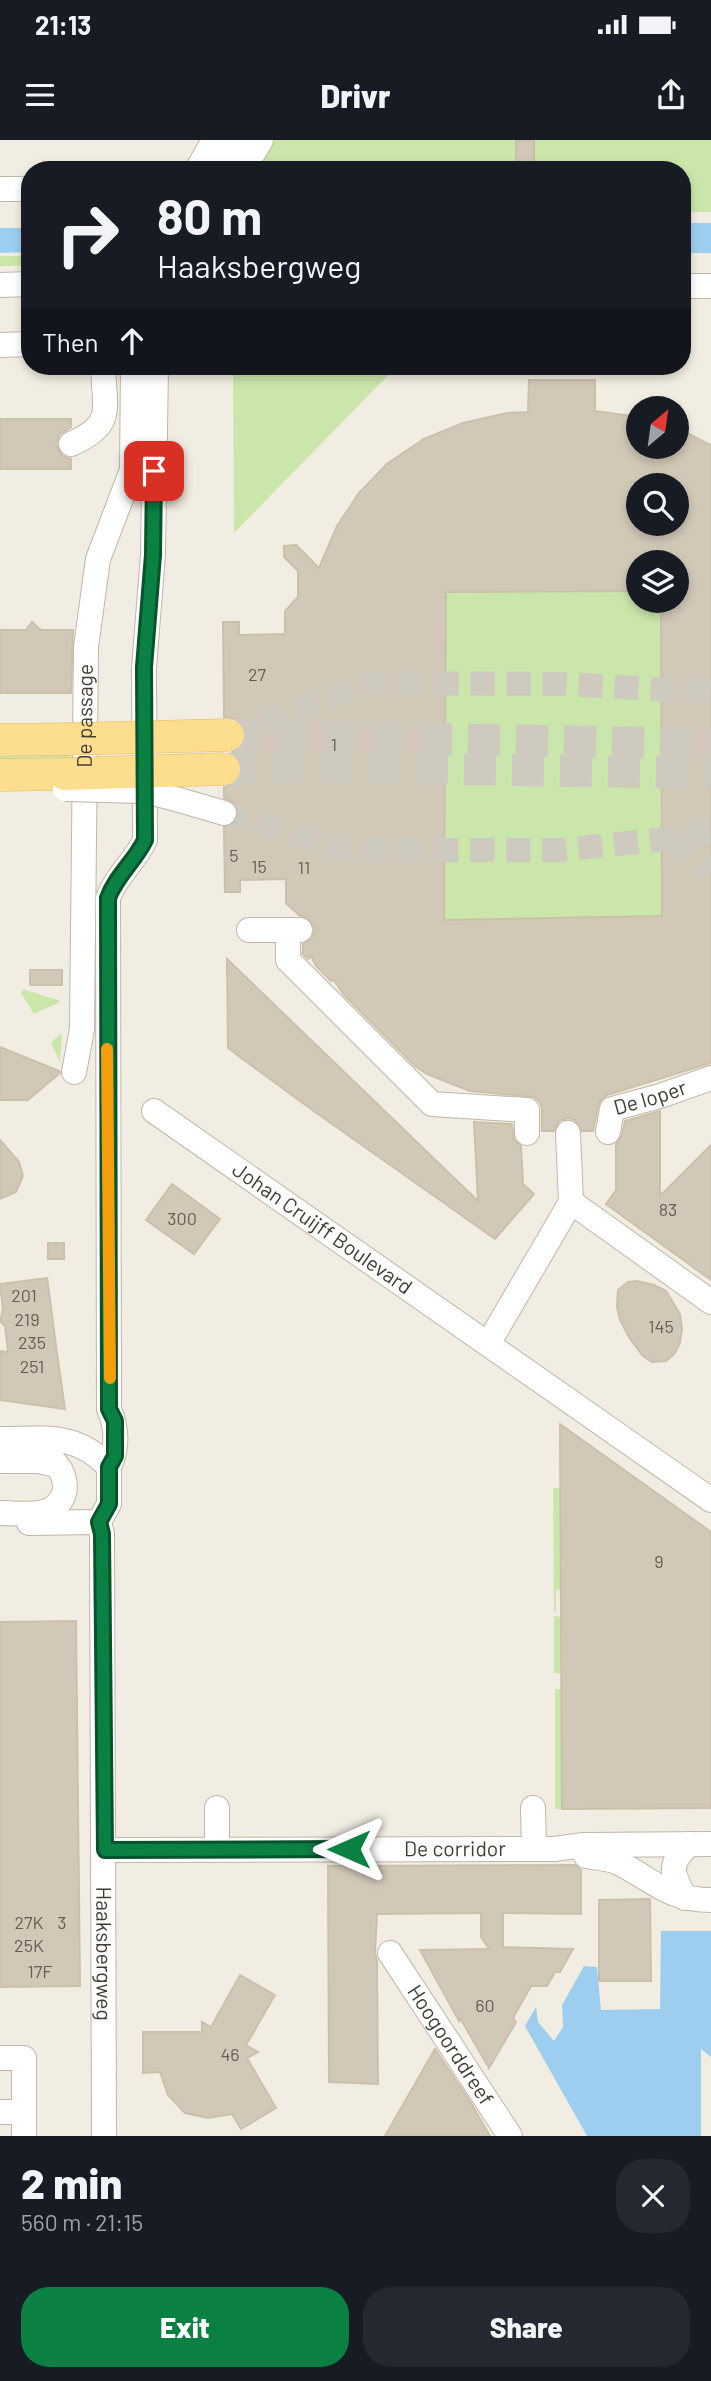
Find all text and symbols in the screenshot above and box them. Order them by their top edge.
text: 21:13 [35,9,91,40]
icon: menu [21,76,59,114]
text: Drivr [320,76,391,114]
icon: share [652,76,690,114]
text: 80 m [157,186,262,245]
icon: right [42,189,133,280]
text: Haaksbergweg [157,246,361,284]
icon: ahead [113,322,151,360]
text: Then [42,326,99,357]
north arrow [626,396,690,458]
map controls [626,396,689,613]
pin [124,441,184,501]
icon: arrive [135,452,173,490]
button: search [626,473,689,536]
button: layers [626,550,689,613]
house number: 27 [248,663,267,685]
street label: De passage [71,664,97,768]
house number: 1 [331,733,337,755]
house number: 5 [229,844,239,866]
house number: 15 [251,855,267,877]
house number: 11 [298,856,310,878]
street label: De loper [610,1074,690,1119]
street label: Johan Cruijff Boulevard [228,1156,418,1299]
house number: 83 [659,1198,677,1220]
house number: 300 [167,1207,197,1229]
house number: 201 [11,1284,37,1306]
house number: 219 [14,1308,40,1330]
house number: 145 [648,1315,674,1337]
house number: 235 [18,1331,46,1353]
house number: 251 [20,1355,44,1377]
house number: 9 [654,1550,664,1572]
position arrow [312,1812,386,1886]
street label: De corridor [404,1835,506,1860]
street label: Haaksbergweg [92,1886,118,2021]
house number: 27K [14,1911,44,1933]
house number: 3 [57,1911,67,1933]
house number: 25K [14,1934,44,1956]
house number: 17F [27,1960,53,1982]
street label: Hoogoorddreef [403,1979,500,2109]
house number: 60 [475,1994,495,2016]
house number: 46 [220,2043,240,2065]
text: 2 min [21,2157,122,2207]
button: close [616,2159,690,2233]
text: 560 m · 21:15 [21,2208,143,2236]
button: Exit [21,2287,349,2367]
button: Share [363,2287,690,2367]

